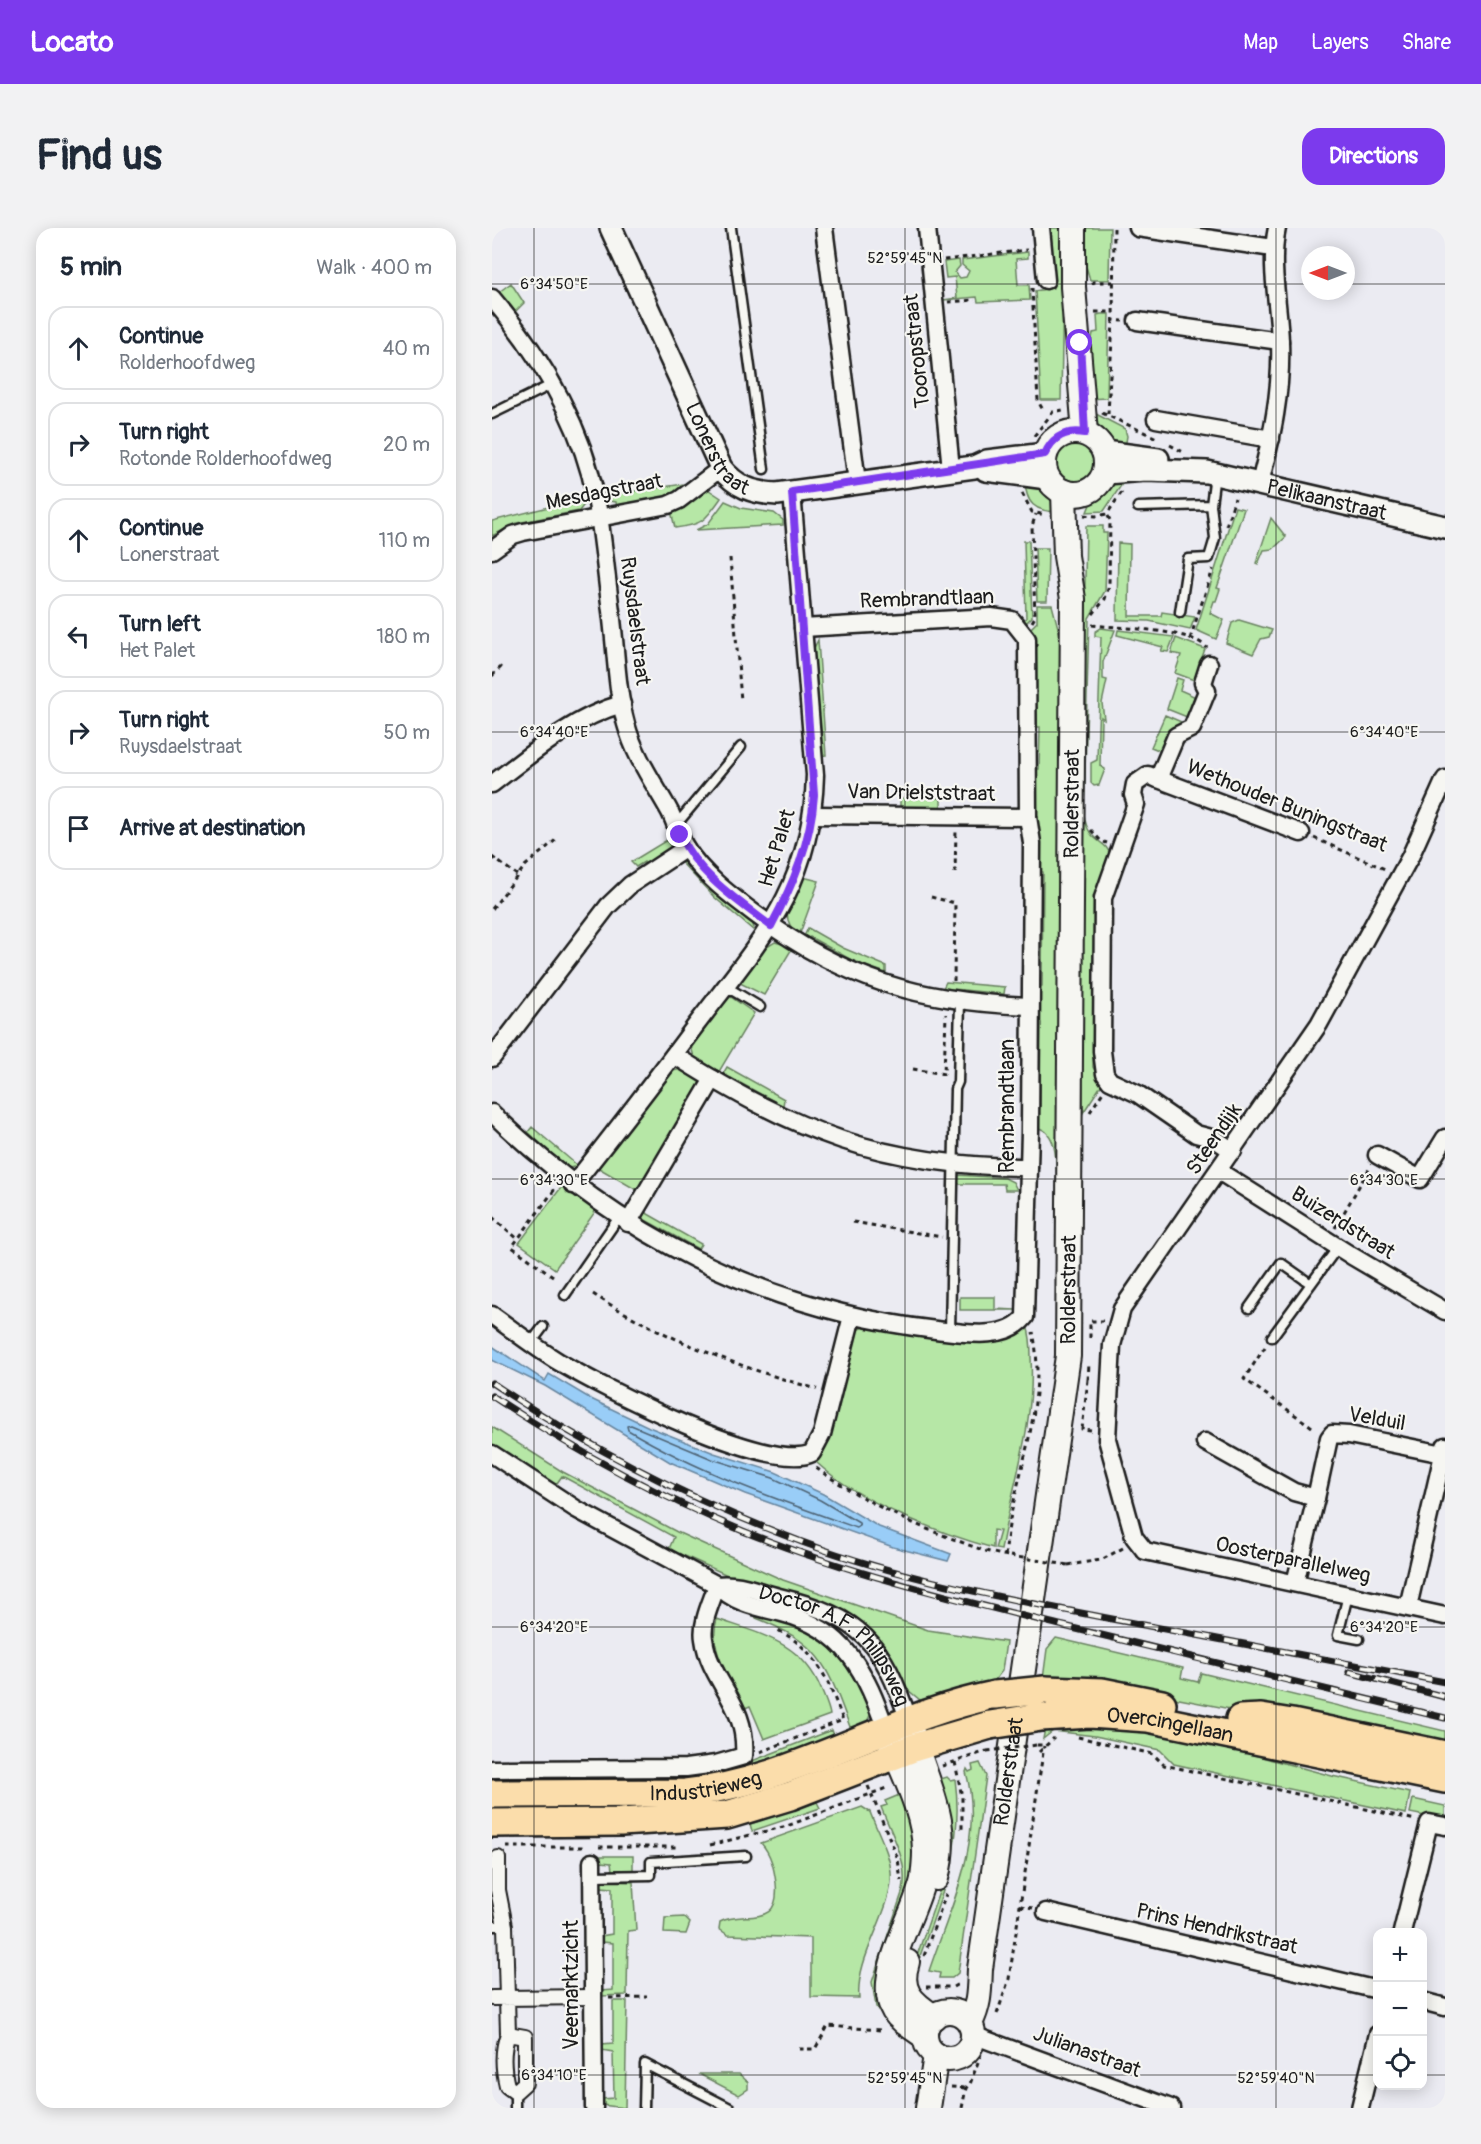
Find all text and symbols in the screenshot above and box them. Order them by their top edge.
text: Locato [30,25,114,60]
text: Map [1243,29,1278,56]
text: Layers [1311,29,1369,56]
text: Share [1402,29,1451,56]
button: Directions [1302,128,1445,185]
text: Find us [36,130,162,182]
north arrow [1301,246,1355,300]
text: 52°59'45"N [868,249,942,268]
text: 5 min [60,251,122,283]
text: Walk · 400 m [316,255,432,280]
text: 6°34'50"E [520,275,588,294]
street label: Tooropstraat [898,292,936,409]
text: Continue [119,322,203,350]
route start [1066,329,1092,355]
icon: ahead [62,332,95,365]
text: 40 m [383,336,430,361]
text: Rolderhoofdweg [119,350,255,375]
street label: Lonerstraat [679,398,754,501]
text: Turn right [119,418,209,446]
icon: right [62,428,95,461]
text: 20 m [383,432,430,457]
text: Rotonde Rolderhoofdweg [119,446,332,471]
street label: Mesdagstraat [543,467,665,517]
street label: Pelikaanstraat [1264,473,1390,527]
text: Continue [119,514,203,542]
icon: ahead [62,524,95,557]
text: 110 m [379,528,430,553]
text: Lonerstraat [119,542,219,567]
street label: Ruysdaelstraat [614,555,656,687]
street label: Rembrandtlaan [859,583,995,615]
text: Turn left [119,610,201,638]
icon: left [62,620,95,653]
text: 180 m [376,624,430,649]
text: Het Palet [119,638,195,663]
text: Turn right [119,706,209,734]
icon: right [62,716,95,749]
text: 50 m [383,720,430,745]
text: 6°34'40"E [520,723,588,742]
text: 6°34'40"E [1350,723,1418,742]
text: Ruysdaelstraat [119,734,242,759]
street label: Rolderstraat [1058,748,1086,859]
street label: Wethouder Buningstraat [1183,753,1392,859]
street label: Van Drielststraat [847,778,996,808]
street label: Het Palet [752,805,802,890]
icon: arrive [62,812,95,845]
text: Arrive at destination [119,814,305,842]
route end [666,821,692,847]
street label: Rembrandtlaan [994,1039,1021,1173]
street label: Steendijk [1180,1098,1248,1180]
text: 6°34'30"E [520,1171,588,1190]
text: 6°34'30"E [1350,1171,1418,1190]
street label: Buizerdstraat [1286,1180,1400,1266]
street label: Rolderstraat [1055,1234,1082,1345]
street label: Velduil [1346,1401,1408,1437]
street label: Oosterparallelweg [1213,1530,1373,1590]
street label: Doctor A.F. Philipsweg [755,1578,916,1710]
text: 6°34'20"E [520,1618,588,1637]
text: 6°34'20"E [1350,1618,1418,1637]
street label: Overcingellaan [1106,1702,1236,1749]
street label: Rolderstraat [987,1715,1030,1828]
street label: Industrieweg [649,1764,765,1807]
street label: Prins Hendrikstraat [1134,1897,1301,1961]
street label: Veemarktzicht [558,1920,585,2050]
map controls [1373,1928,1427,2090]
button: + [1373,1928,1427,1982]
button: − [1373,1982,1427,2036]
street label: Julianastraat [1029,2020,1145,2084]
button: locate [1373,2036,1427,2090]
text: 6°34'10"E [521,2066,587,2085]
text: 52°59'45"N [868,2069,942,2088]
text: 52°59'40"N [1237,2069,1315,2088]

